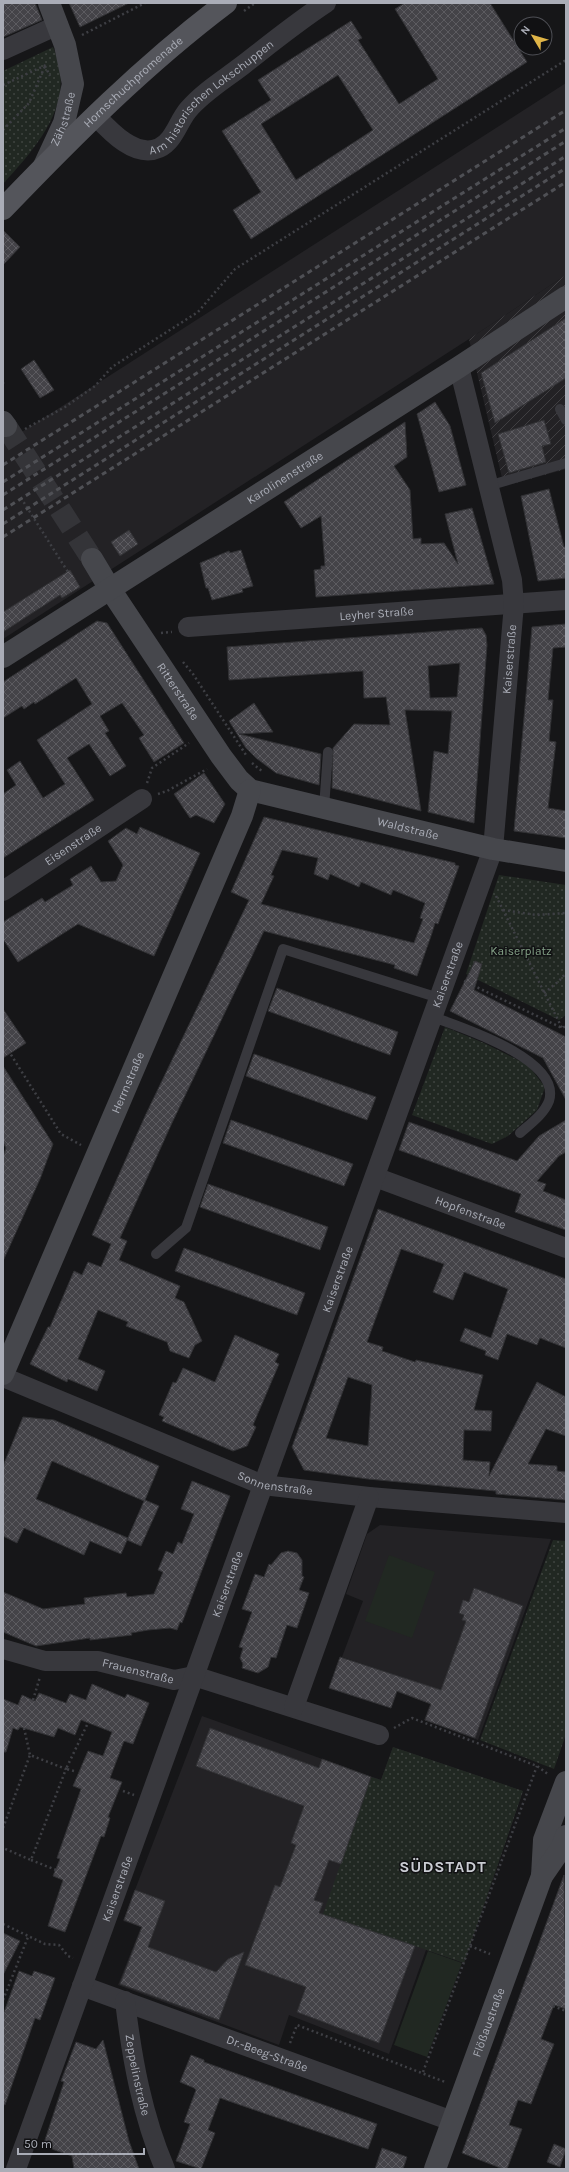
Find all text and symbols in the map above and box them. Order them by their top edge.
north arrow [513,16,553,56]
text: N [518,23,533,37]
street label: Hornschuchpromenade [81,33,186,130]
street label: Am historischen Lokschuppen [148,37,276,158]
street label: Zähstraße [47,91,78,148]
street label: Karolinenstraße [244,448,326,507]
street label: Leyher Straße [339,604,414,623]
street label: Kaiserstraße [499,624,519,695]
street label: Ritterstraße [154,660,202,723]
street label: Waldstraße [376,814,440,843]
street label: Eisenstraße [42,821,104,869]
street label: Kaiserstraße [429,939,466,1010]
park label: Kaiserplatz [490,944,552,958]
street label: Herrnstraße [108,1050,147,1115]
street label: Hopfenstraße [433,1193,508,1232]
street label: Kaiserstraße [319,1244,356,1314]
street label: Sonnenstraße [235,1468,313,1498]
street label: Kaiserstraße [209,1549,246,1619]
street label: Frauenstraße [101,1655,175,1687]
street label: Kaiserstraße [99,1854,136,1924]
district label: SÜDSTADT [399,1857,487,1876]
street label: Flößaustraße [469,1986,508,2059]
street label: Dr.-Beeg-Straße [224,2032,310,2075]
street label: Zeppelinstraße [123,2033,153,2117]
scale bar [18,2130,144,2156]
text: 50 m [24,2137,52,2151]

